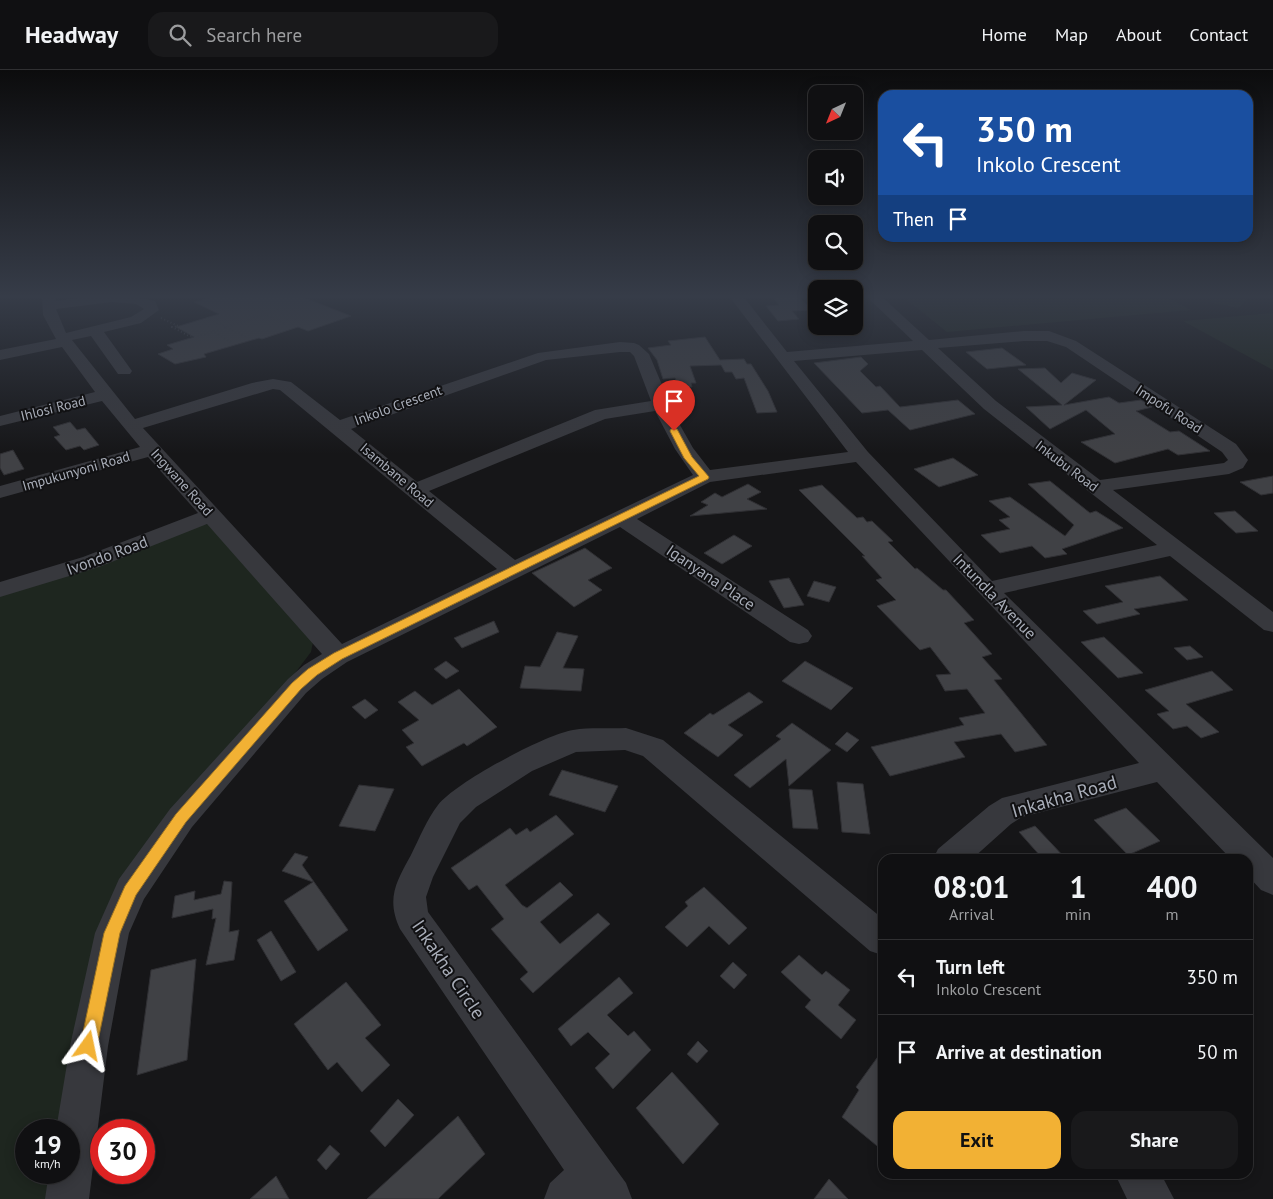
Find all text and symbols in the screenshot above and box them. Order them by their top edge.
search box [148,12,498,57]
text: Headway [25,19,118,50]
icon: search [166,21,194,49]
text: Search here [206,23,302,47]
text: Home [981,23,1027,46]
text: Map [1055,23,1088,46]
text: About [1116,23,1162,46]
text: Contact [1190,23,1248,46]
north arrow [808,85,862,140]
map controls [808,85,863,335]
text: 350 m [976,106,1073,152]
icon: left [893,110,958,175]
button: sound [808,150,863,205]
text: Inkolo Crescent [976,150,1121,178]
icon: arrive [944,205,972,233]
text: Then [893,207,934,231]
button: search [808,215,863,270]
button: layers [808,280,863,335]
pin [653,380,695,431]
street label: Inkolo Crescent [352,381,445,429]
street label: Impofu Road [1132,381,1206,437]
icon: arrive [660,387,688,415]
street label: Ihlosi Road [19,391,87,425]
street label: Inkubu Road [1032,436,1102,496]
street label: Isambane Road [356,439,438,511]
street label: Ingwane Road [147,445,217,519]
street label: Impukunyoni Road [20,447,132,495]
street label: Ivondo Road [64,531,150,579]
street label: Iganyana Place [663,540,759,614]
street label: Intundla Avenue [949,549,1041,643]
street label: Inkakha Road [1008,769,1120,823]
text: 08:01 [933,867,1010,906]
text: 1 [1070,867,1087,906]
text: 400 [1146,867,1198,906]
text: Arrival [949,904,994,924]
text: min [1065,904,1091,924]
text: m [1166,904,1179,924]
street label: Inkakha Circle [407,915,491,1023]
text: Turn left [936,955,1005,979]
icon: left [893,963,921,991]
text: 350 m [1186,965,1238,989]
text: Inkolo Crescent [936,979,1041,999]
position arrow [61,1019,113,1071]
icon: arrive [893,1038,921,1066]
text: Arrive at destination [936,1040,1102,1064]
text: 50 m [1197,1040,1238,1064]
button: Exit [893,1111,1061,1169]
button: Share [1071,1111,1238,1169]
speed limit sign: 30 [90,1119,155,1184]
text: 19 [33,1129,62,1161]
text: km/h [34,1156,61,1171]

